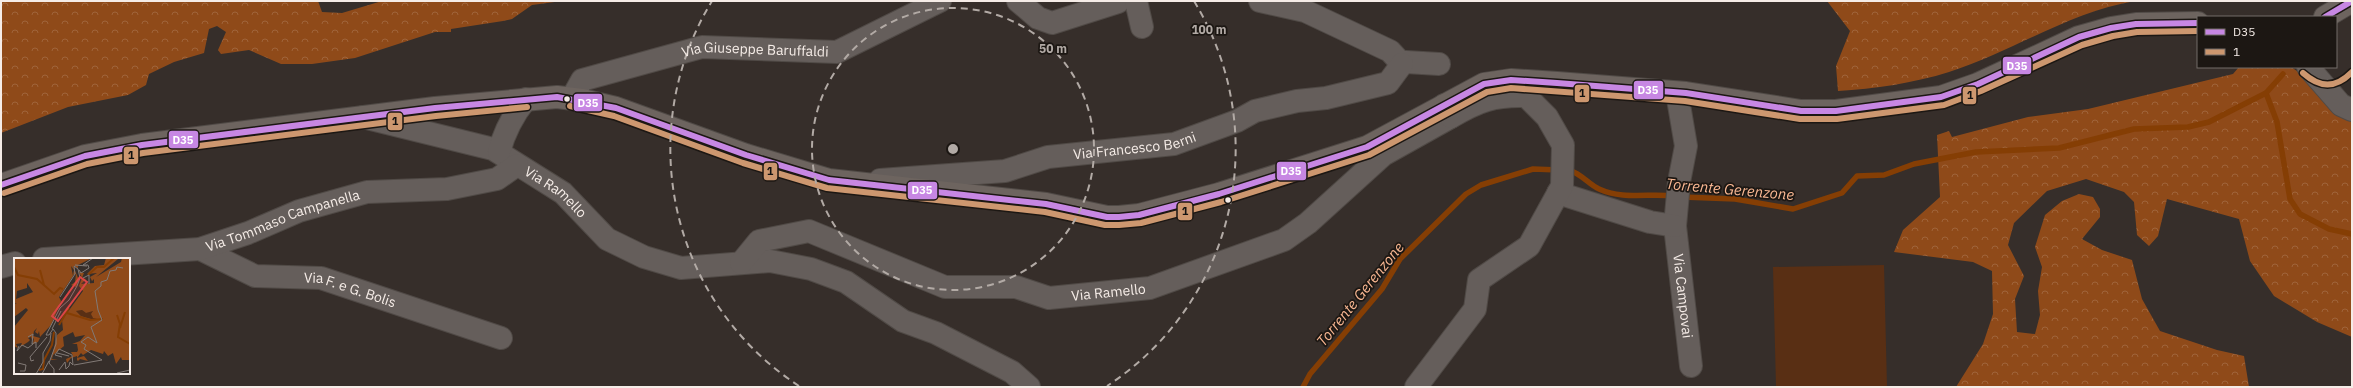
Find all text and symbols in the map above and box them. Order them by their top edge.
legend [2197,16,2337,68]
text: 100 m [1191,22,1227,37]
text: D35 [2233,24,2255,39]
street label: Via Giuseppe Baruffaldi [680,38,829,61]
text: 50 m [1039,41,1067,56]
text: 1 [2233,44,2240,59]
line badge: D35 [2002,56,2032,75]
text: D35 [2007,59,2028,73]
line badge: D35 [1633,80,1664,100]
text: D35 [1638,83,1659,97]
line badge: 1 [1574,84,1590,103]
text: 1 [1579,86,1586,100]
line badge: 1 [1962,86,1977,105]
text: 1 [1967,88,1974,102]
line badge: D35 [573,93,603,112]
unlabelled marker [562,94,572,104]
text: D35 [578,96,599,110]
line badge: 1 [387,112,403,131]
text: 1 [392,114,399,128]
street label: Via Francesco Berni [1072,128,1198,163]
line badge: D35 [168,130,199,149]
text: D35 [173,133,194,147]
centre of rings [946,142,960,156]
line badge: 1 [123,146,139,165]
text: 1 [128,148,135,162]
line badge: D35 [1276,161,1307,181]
street label: Via Ramello [521,162,591,222]
line badge: 1 [763,162,778,181]
text: 1 [767,164,774,178]
text: D35 [1281,164,1302,178]
water label: Torrente Gerenzone [1665,174,1795,204]
line badge: D35 [907,181,938,200]
text: D35 [912,183,933,197]
street label: Via Tommaso Campanella [203,185,362,255]
unlabelled marker [1223,195,1233,205]
line badge: 1 [1177,202,1193,221]
text: 1 [1182,204,1189,218]
water label: Torrente Gerenzone [1312,238,1408,350]
street label: Via Campovai [1669,253,1697,339]
inset map [14,258,130,374]
street label: Via F. e G. Bolis [304,268,399,311]
street label: Via Ramello [1070,279,1147,305]

